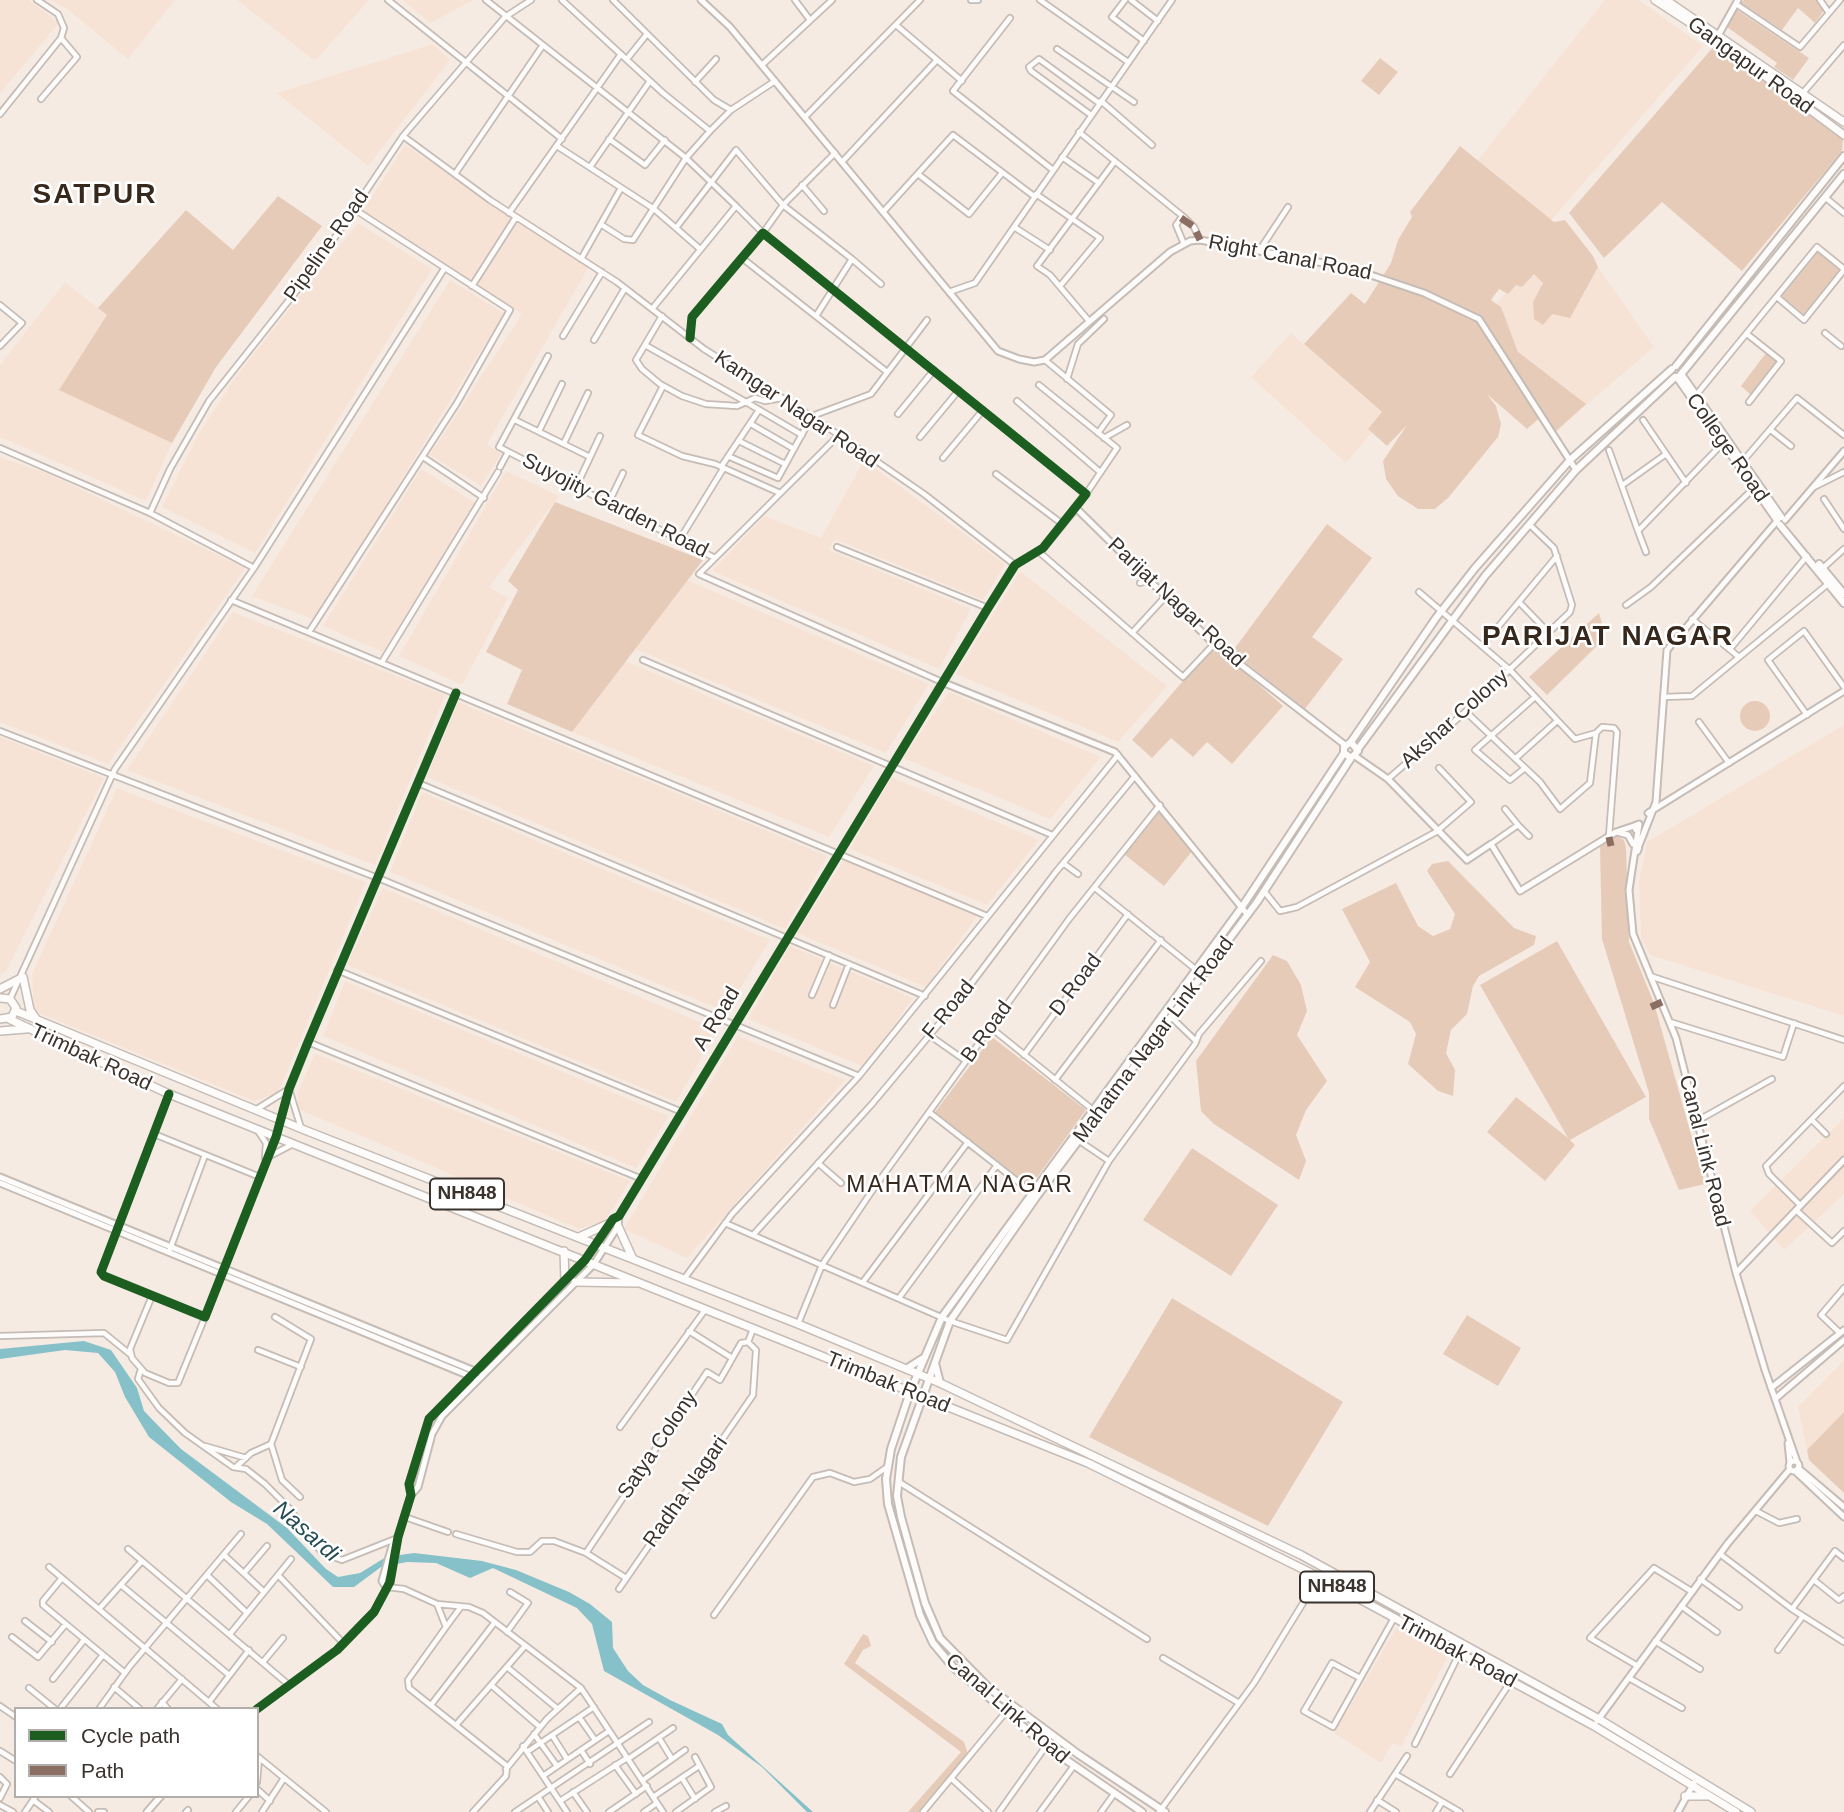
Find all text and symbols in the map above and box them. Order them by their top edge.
street label: Gangapur Road [1682,12,1818,120]
district label: SATPUR [33,178,157,212]
street label: Pipeline Road [279,185,375,307]
street label: Right Canal Road [1206,230,1374,286]
street label: Kamgar Nagar Road [709,346,883,474]
street label: College Road [1680,389,1774,507]
street label: Suyojity Garden Road [518,448,712,564]
street label: Parijat Nagar Road [1102,533,1250,673]
district label: PARIJAT NAGAR [1484,620,1732,654]
street label: Akshar Colony [1396,664,1514,774]
street label: Mahatma Nagar Link Road [1068,932,1240,1148]
street label: D Road [1045,949,1107,1021]
street label: F Road [918,975,980,1045]
street label: A Road [688,982,746,1056]
street label: B Road [956,996,1018,1068]
street label: Trimbak Road [26,1019,156,1097]
street label: Canal Link Road [1673,1073,1735,1229]
district label: MAHATMA NAGAR [848,1172,1072,1200]
road number: NH848 [430,1178,504,1210]
street label: Trimbak Road [823,1347,953,1419]
street label: Satya Colony [613,1386,703,1504]
street label: Radha Nagari [639,1432,733,1552]
water label: Nasardi [267,1496,345,1568]
road number: NH848 [1300,1572,1374,1602]
street label: Trimbak Road [1393,1610,1521,1694]
street label: Canal Link Road [940,1649,1074,1769]
legend [14,1707,259,1798]
text: Cycle path [81,1724,180,1747]
text: Path [81,1759,124,1782]

